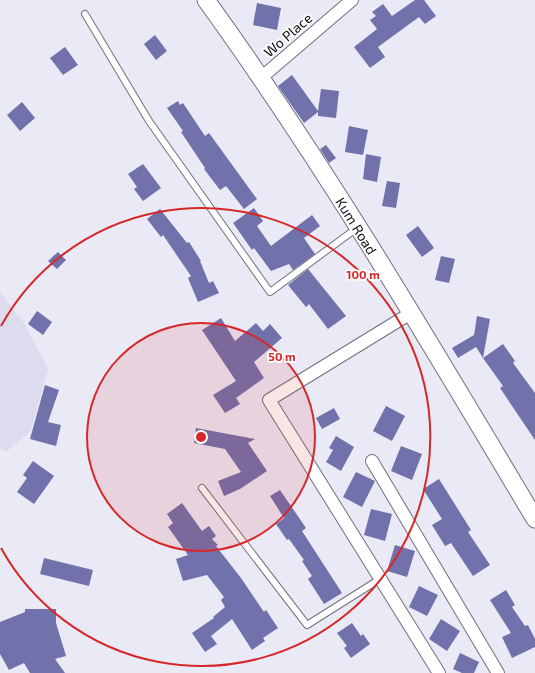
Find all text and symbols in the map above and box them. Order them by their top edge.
street label: Wo Place [260,9,315,60]
street label: Kum Road [332,194,381,257]
text: 100 m [346,267,380,281]
text: 50 m [268,349,296,363]
centre of rings [194,430,208,444]

